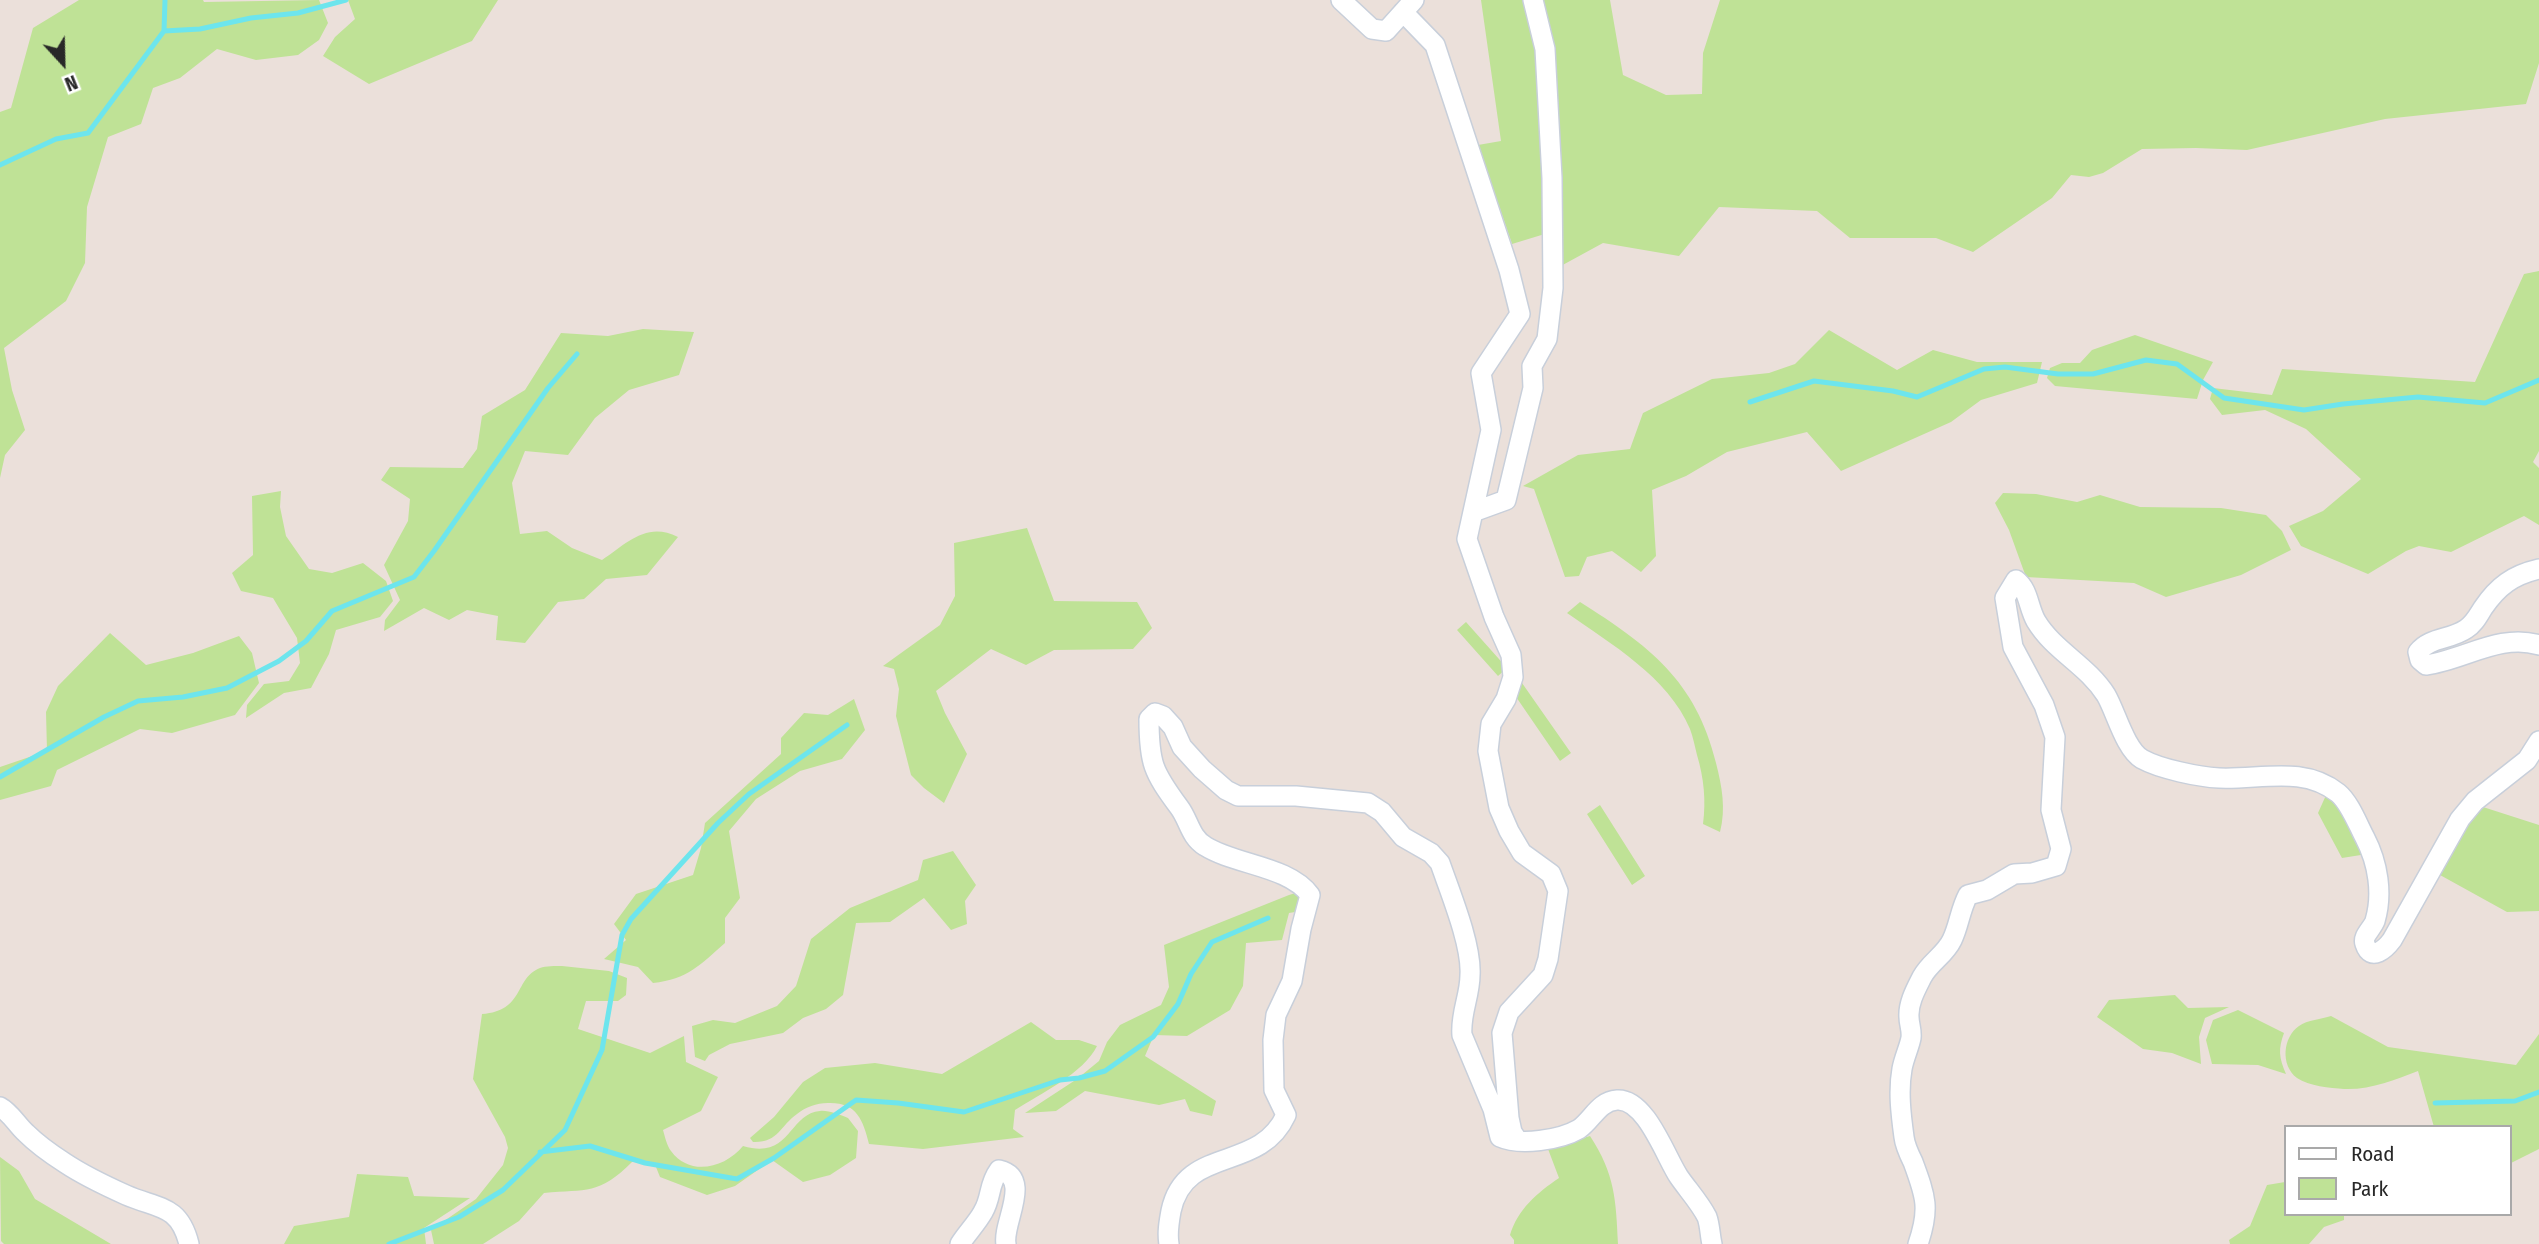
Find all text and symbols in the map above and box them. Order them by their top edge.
north arrow [28,28,98,98]
text: N [61,70,81,96]
legend [2284,1125,2511,1216]
text: Road [2351,1141,2395,1167]
text: Park [2351,1176,2388,1202]

